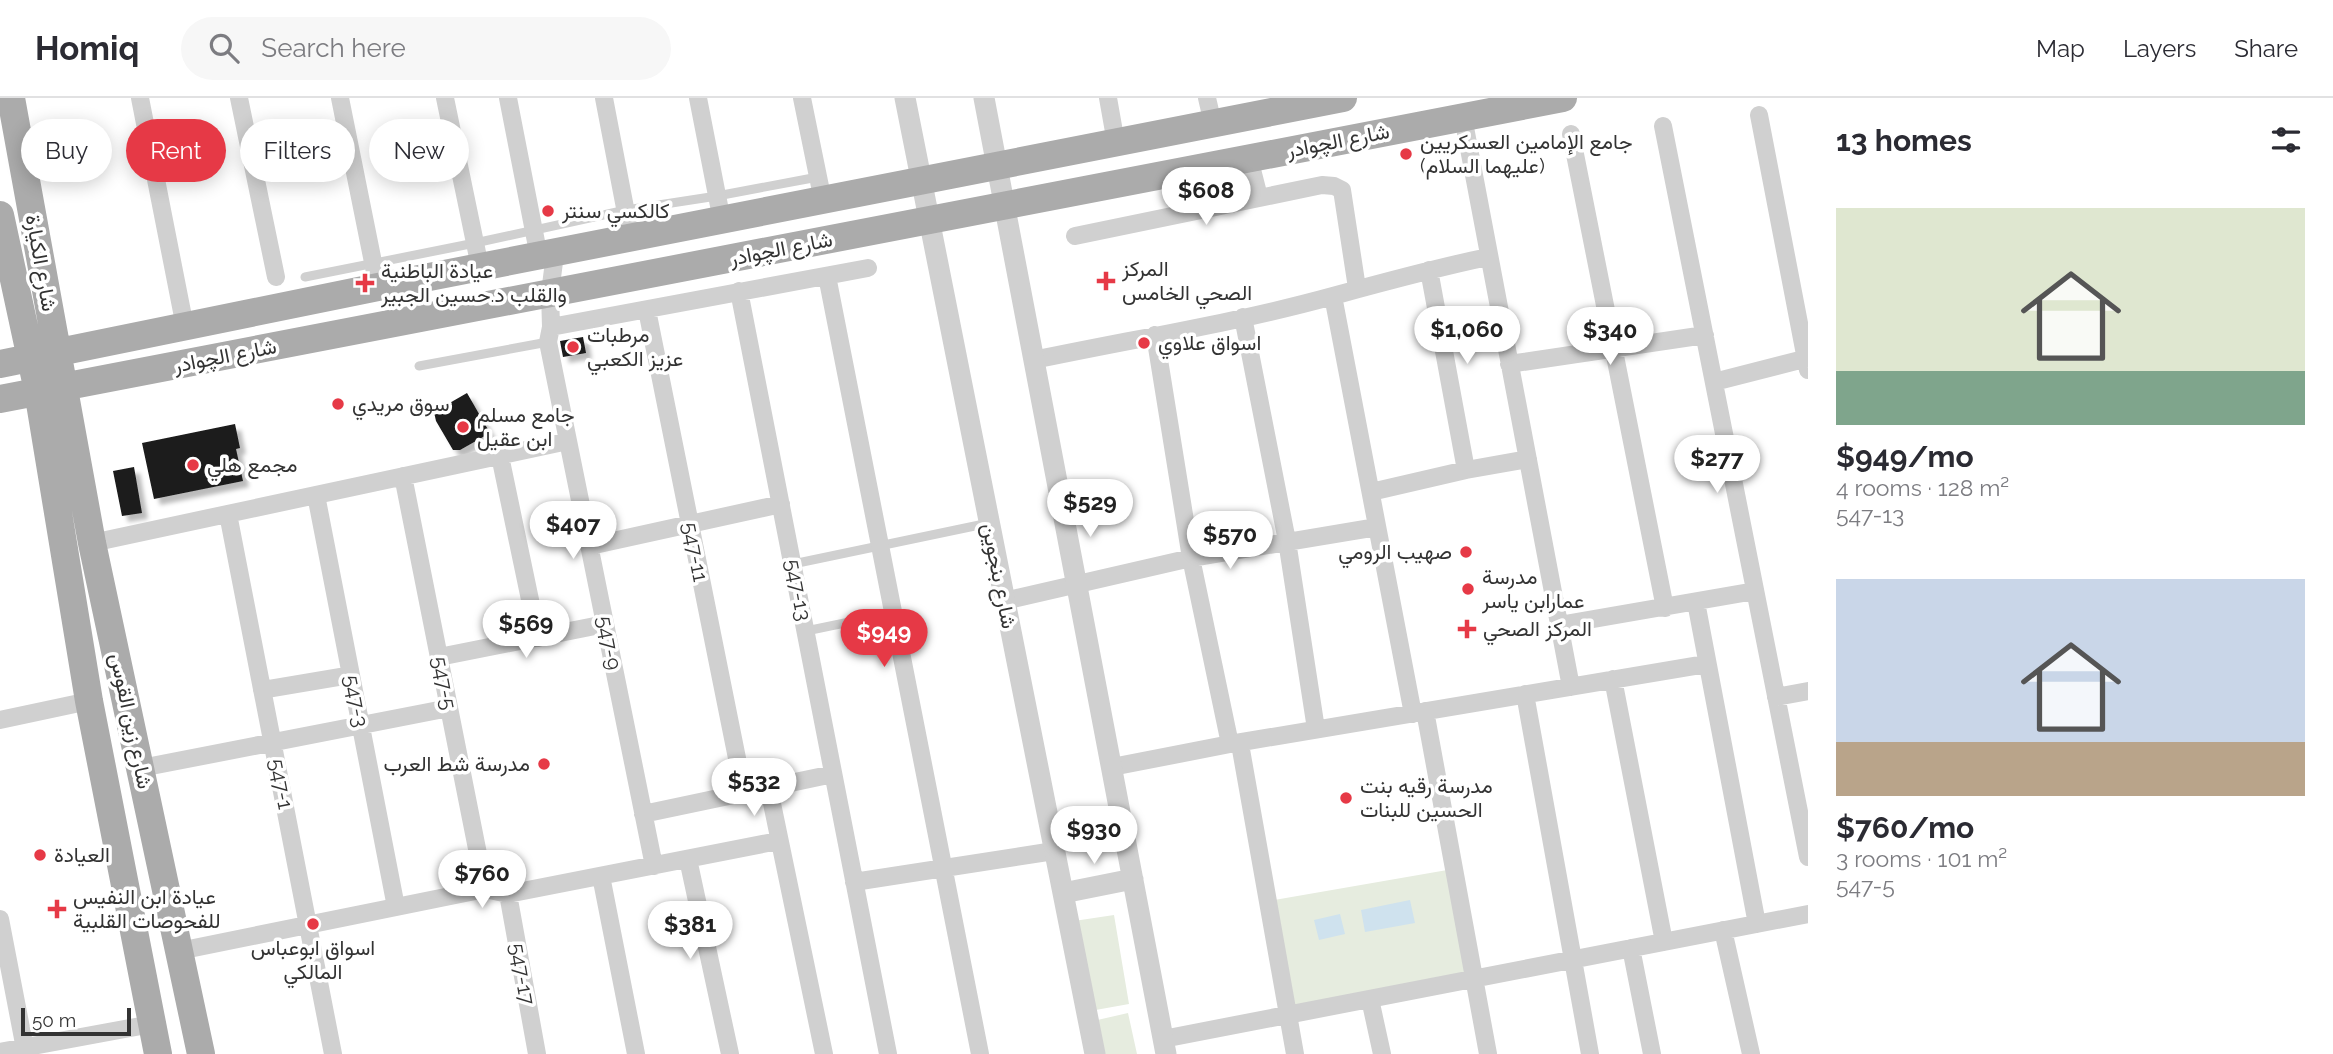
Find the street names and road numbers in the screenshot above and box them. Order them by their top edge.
street label: شارع الچوادر [1283,118,1392,165]
street label: شارع الكيارة [19,213,62,314]
street label: شارع الچوادر [726,226,835,273]
street label: شارع الچوادر [170,333,279,380]
street label: 547-11 [677,520,713,584]
street label: شارع بنجوين [975,521,1022,631]
street label: 547-13 [780,557,817,623]
street label: 547-9 [592,614,627,672]
street label: شارع زين القوس [103,651,158,791]
street label: 547-5 [427,654,462,712]
street label: 547-3 [339,673,374,729]
street label: 547-1 [264,756,299,811]
street label: 547-17 [505,941,540,1007]

